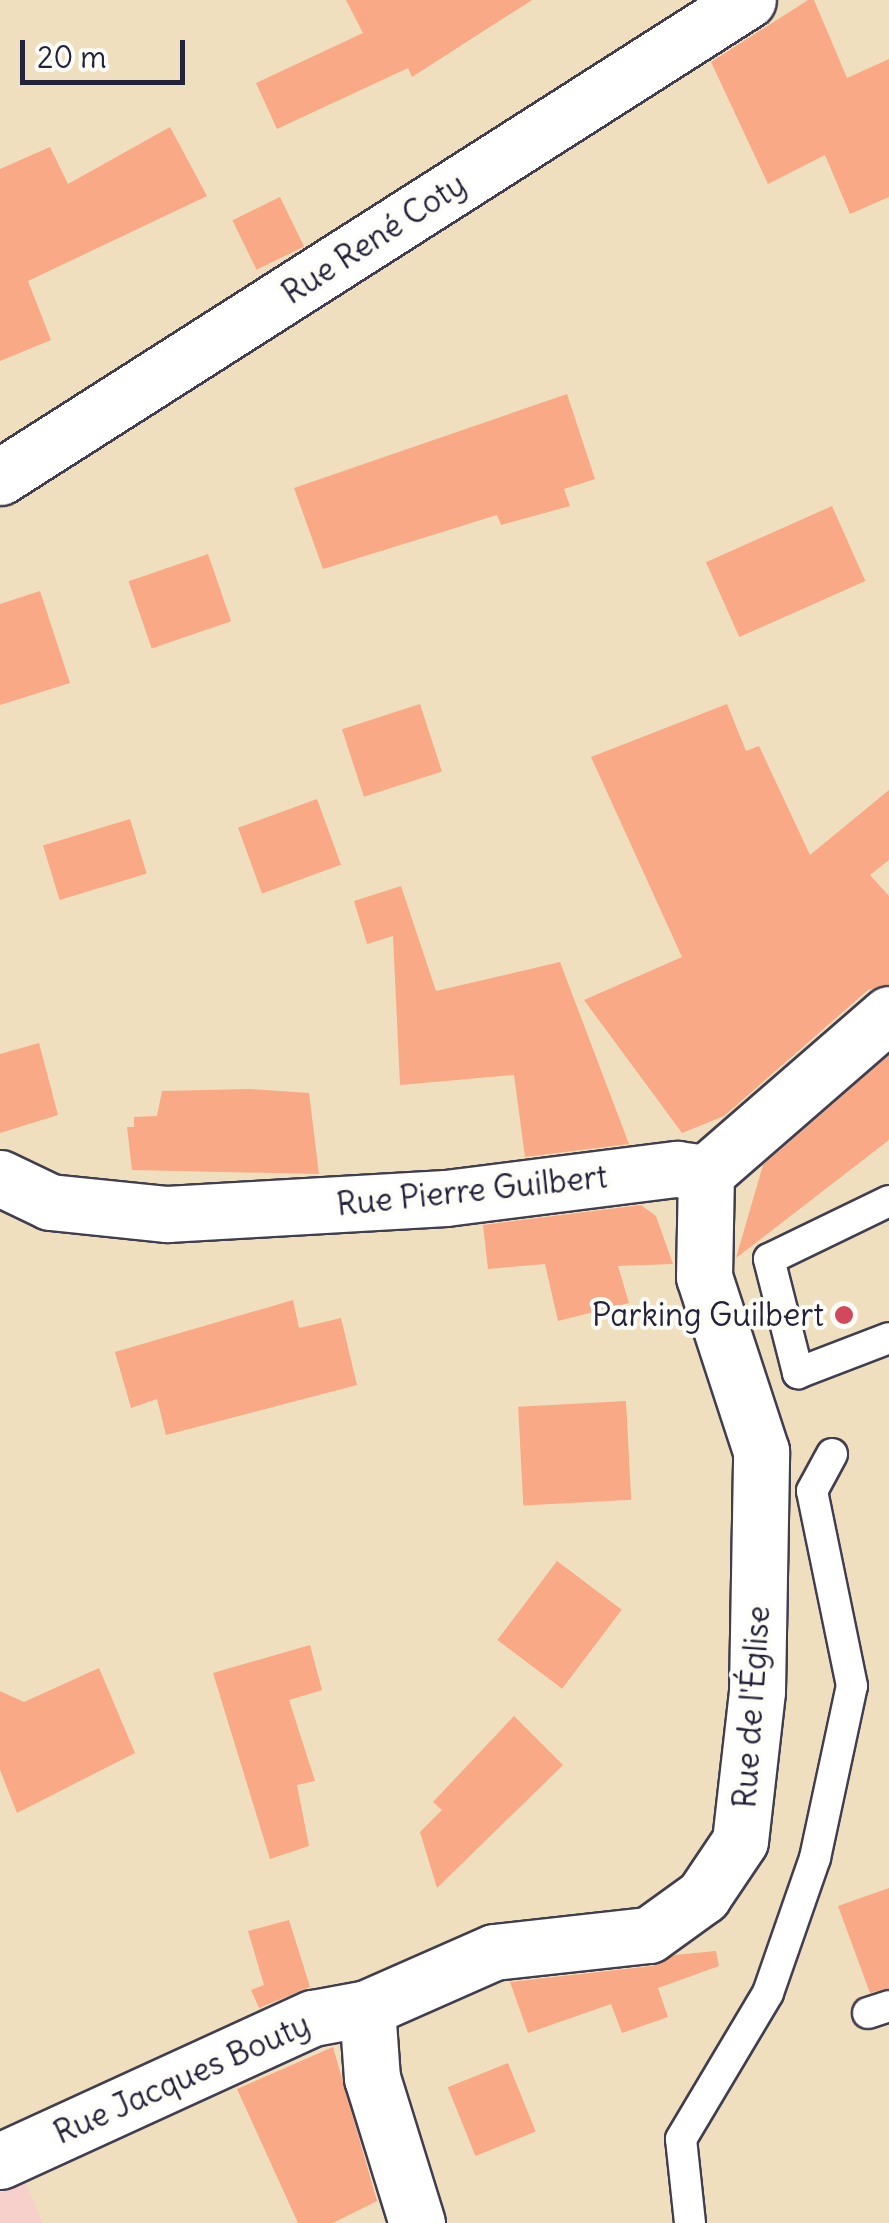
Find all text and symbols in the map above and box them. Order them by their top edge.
scale bar [25,20,190,82]
text: 20 m [37,38,107,76]
street label: Rue René Coty [275,165,473,313]
street label: Rue Pierre Guilbert [335,1158,609,1224]
place label: Parking Guilbert [592,1296,824,1334]
marker: Parking Guilbert [833,1304,855,1326]
street label: Rue de l'Église [726,1605,778,1809]
street label: Rue Jacques Bouty [48,2005,316,2153]

